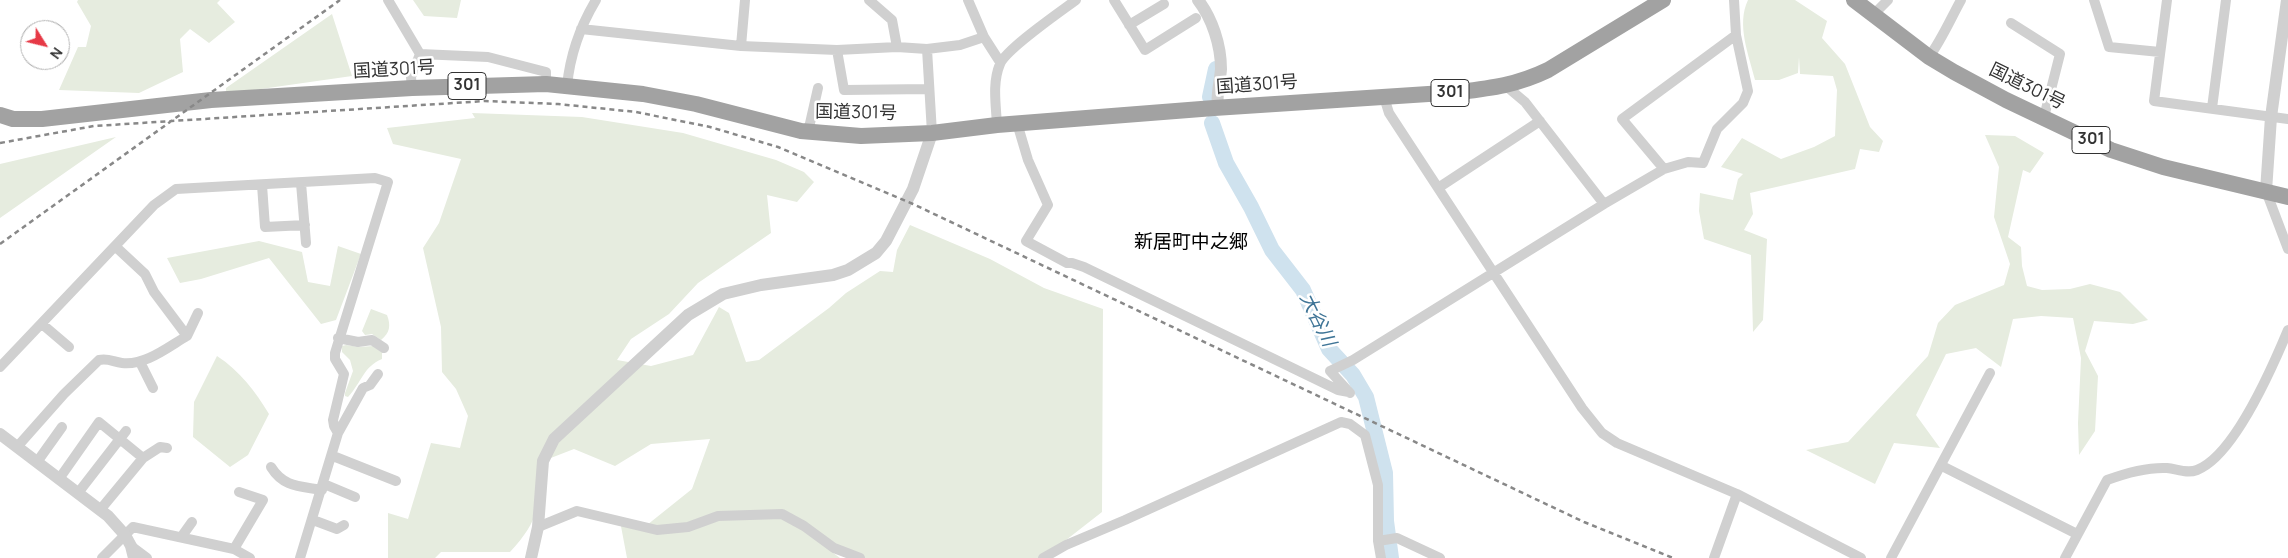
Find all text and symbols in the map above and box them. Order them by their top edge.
north arrow [20,20,70,70]
text: N [46,44,67,63]
street label: 国道301号 [353,57,435,83]
street label: 国道301号 [1985,59,2069,115]
street label: 国道301号 [1215,71,1299,99]
road number: 301 [448,72,486,100]
road number: 301 [1431,80,1469,106]
street label: 国道301号 [815,101,897,125]
road number: 301 [2072,126,2110,154]
district label: 新居町中之郷 [1134,232,1248,254]
water label: 大谷川 [1294,289,1340,351]

